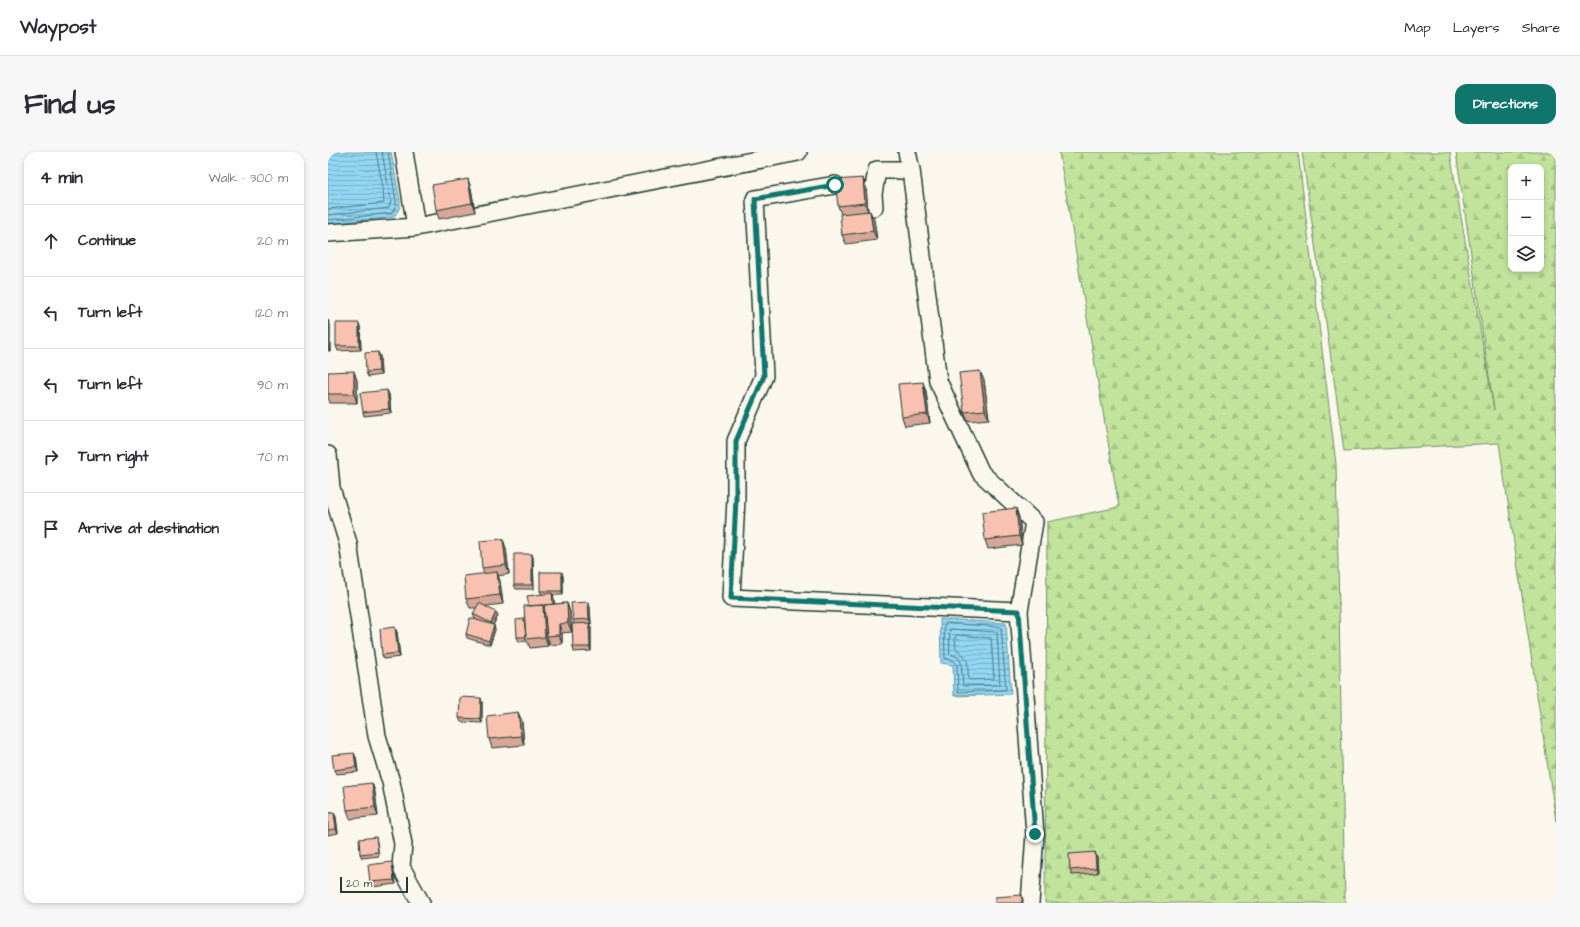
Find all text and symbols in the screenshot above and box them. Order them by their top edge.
text: Waypost [20,14,96,41]
text: Map [1404,18,1431,38]
text: Layers [1453,18,1500,38]
text: Share [1522,18,1560,38]
button: Directions [1455,84,1556,124]
text: Find us [24,85,115,124]
map controls [1508,164,1544,272]
button: + [1508,164,1544,200]
text: 4 min [40,166,83,190]
text: Walk · 300 m [209,169,288,187]
route start [826,176,844,194]
button: − [1508,200,1544,236]
icon: ahead [40,230,62,252]
text: Continue [78,230,136,251]
text: 20 m [257,232,288,250]
button: layers [1508,236,1544,272]
icon: left [40,302,62,324]
text: Turn left [78,302,142,323]
text: 120 m [255,304,288,322]
icon: left [40,374,62,396]
text: Turn left [78,374,142,395]
text: 90 m [257,376,288,394]
icon: right [40,446,62,468]
text: Turn right [78,446,149,467]
text: 70 m [256,448,288,466]
icon: arrive [40,518,62,540]
text: Arrive at destination [78,518,219,539]
route end [1026,825,1044,843]
scale bar [340,875,408,894]
text: 20 m [346,876,372,891]

